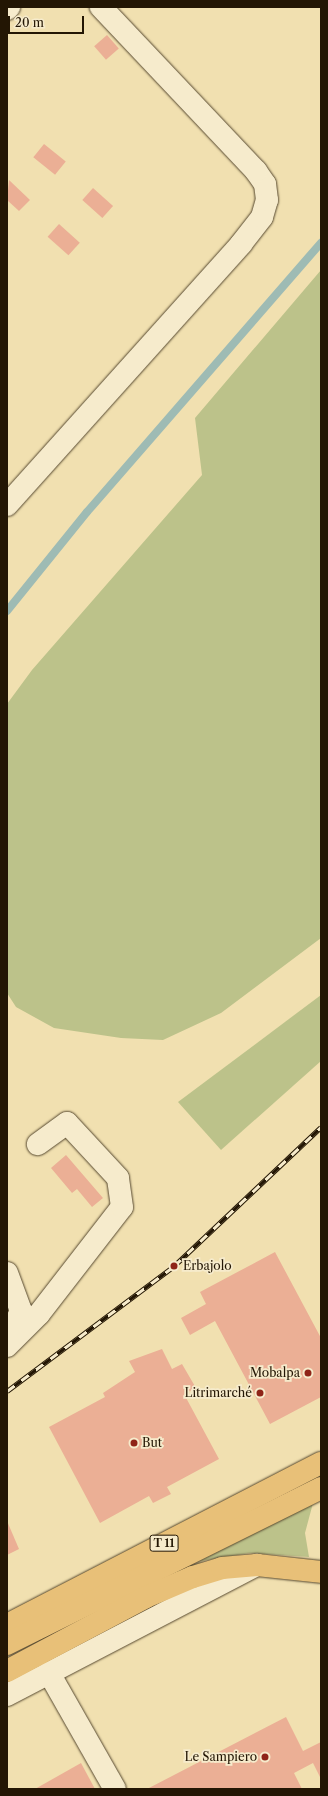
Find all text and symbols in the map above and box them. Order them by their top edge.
scale bar [10,8,86,34]
text: 20 m [15,15,44,30]
place label: Erbajolo [183,1259,232,1273]
marker: Erbajolo [168,1260,180,1272]
place label: Mobalpa [250,1366,300,1380]
marker: Mobalpa [303,1368,313,1378]
place label: Litrimarché [185,1386,252,1400]
marker: Litrimarché [255,1388,265,1398]
place label: But [142,1436,162,1450]
marker: But [129,1438,139,1448]
road number: T 11 [149,1534,179,1552]
place label: Le Sampiero [185,1750,257,1764]
marker: Le Sampiero [260,1752,270,1762]

